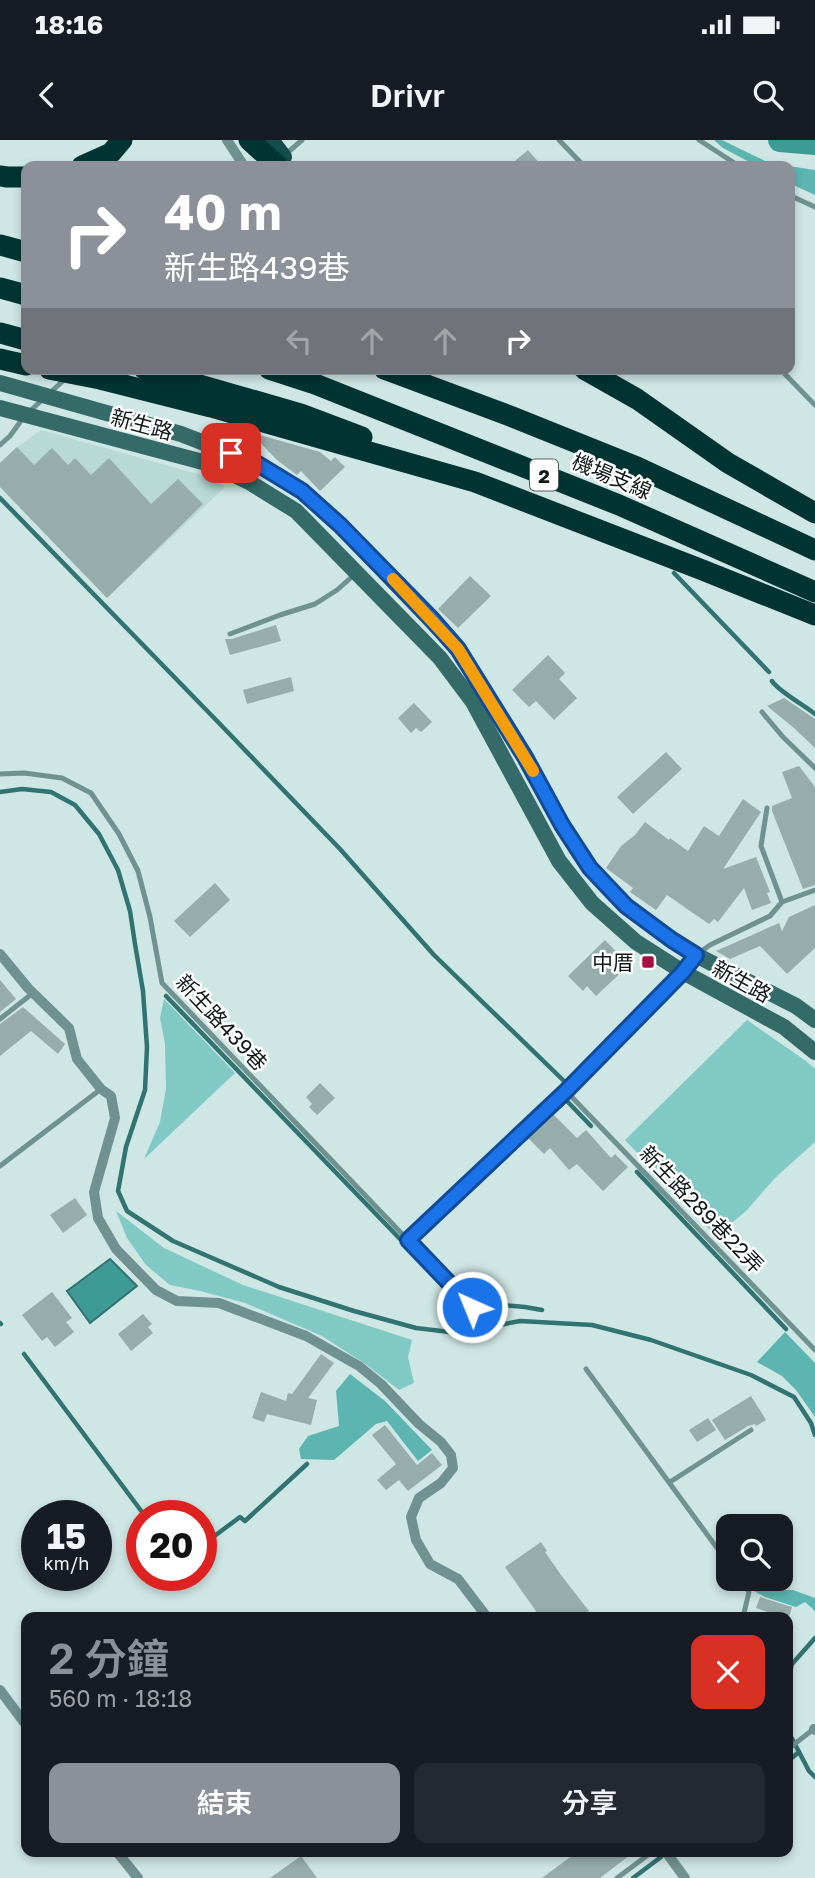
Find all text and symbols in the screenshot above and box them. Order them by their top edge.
text: 18:16 [35,9,103,40]
icon: back [28,76,66,114]
text: Drivr [370,76,445,114]
icon: search [749,76,787,114]
text: 40 m [164,182,282,241]
icon: right [49,189,140,280]
text: 新生路439巷 [164,248,350,286]
icon: left [280,322,318,360]
icon: ahead [353,322,391,360]
icon: ahead [426,322,464,360]
icon: right [499,322,537,360]
street label: 新生路 [108,403,176,445]
pin [201,423,261,483]
icon: arrive [212,434,250,472]
street label: 機場支線 [568,448,656,504]
road number: 2 [530,460,558,490]
place label: 中厝 [592,949,634,975]
marker: 中厝 [640,954,656,970]
street label: 新生路 [708,954,776,1008]
street label: 新生路439巷 [171,969,273,1075]
street label: 新生路289巷22弄 [635,1140,769,1278]
position arrow [435,1270,509,1344]
speed limit sign: 20 [126,1500,217,1591]
map controls [716,1514,793,1591]
button: search [716,1514,793,1591]
text: 15 [47,1515,86,1557]
text: km/h [44,1552,89,1574]
text: 2 分鐘 [49,1633,169,1683]
button: close [691,1635,765,1709]
text: 560 m · 18:18 [49,1684,192,1712]
button: 結束 [49,1763,400,1843]
button: 分享 [414,1763,765,1843]

